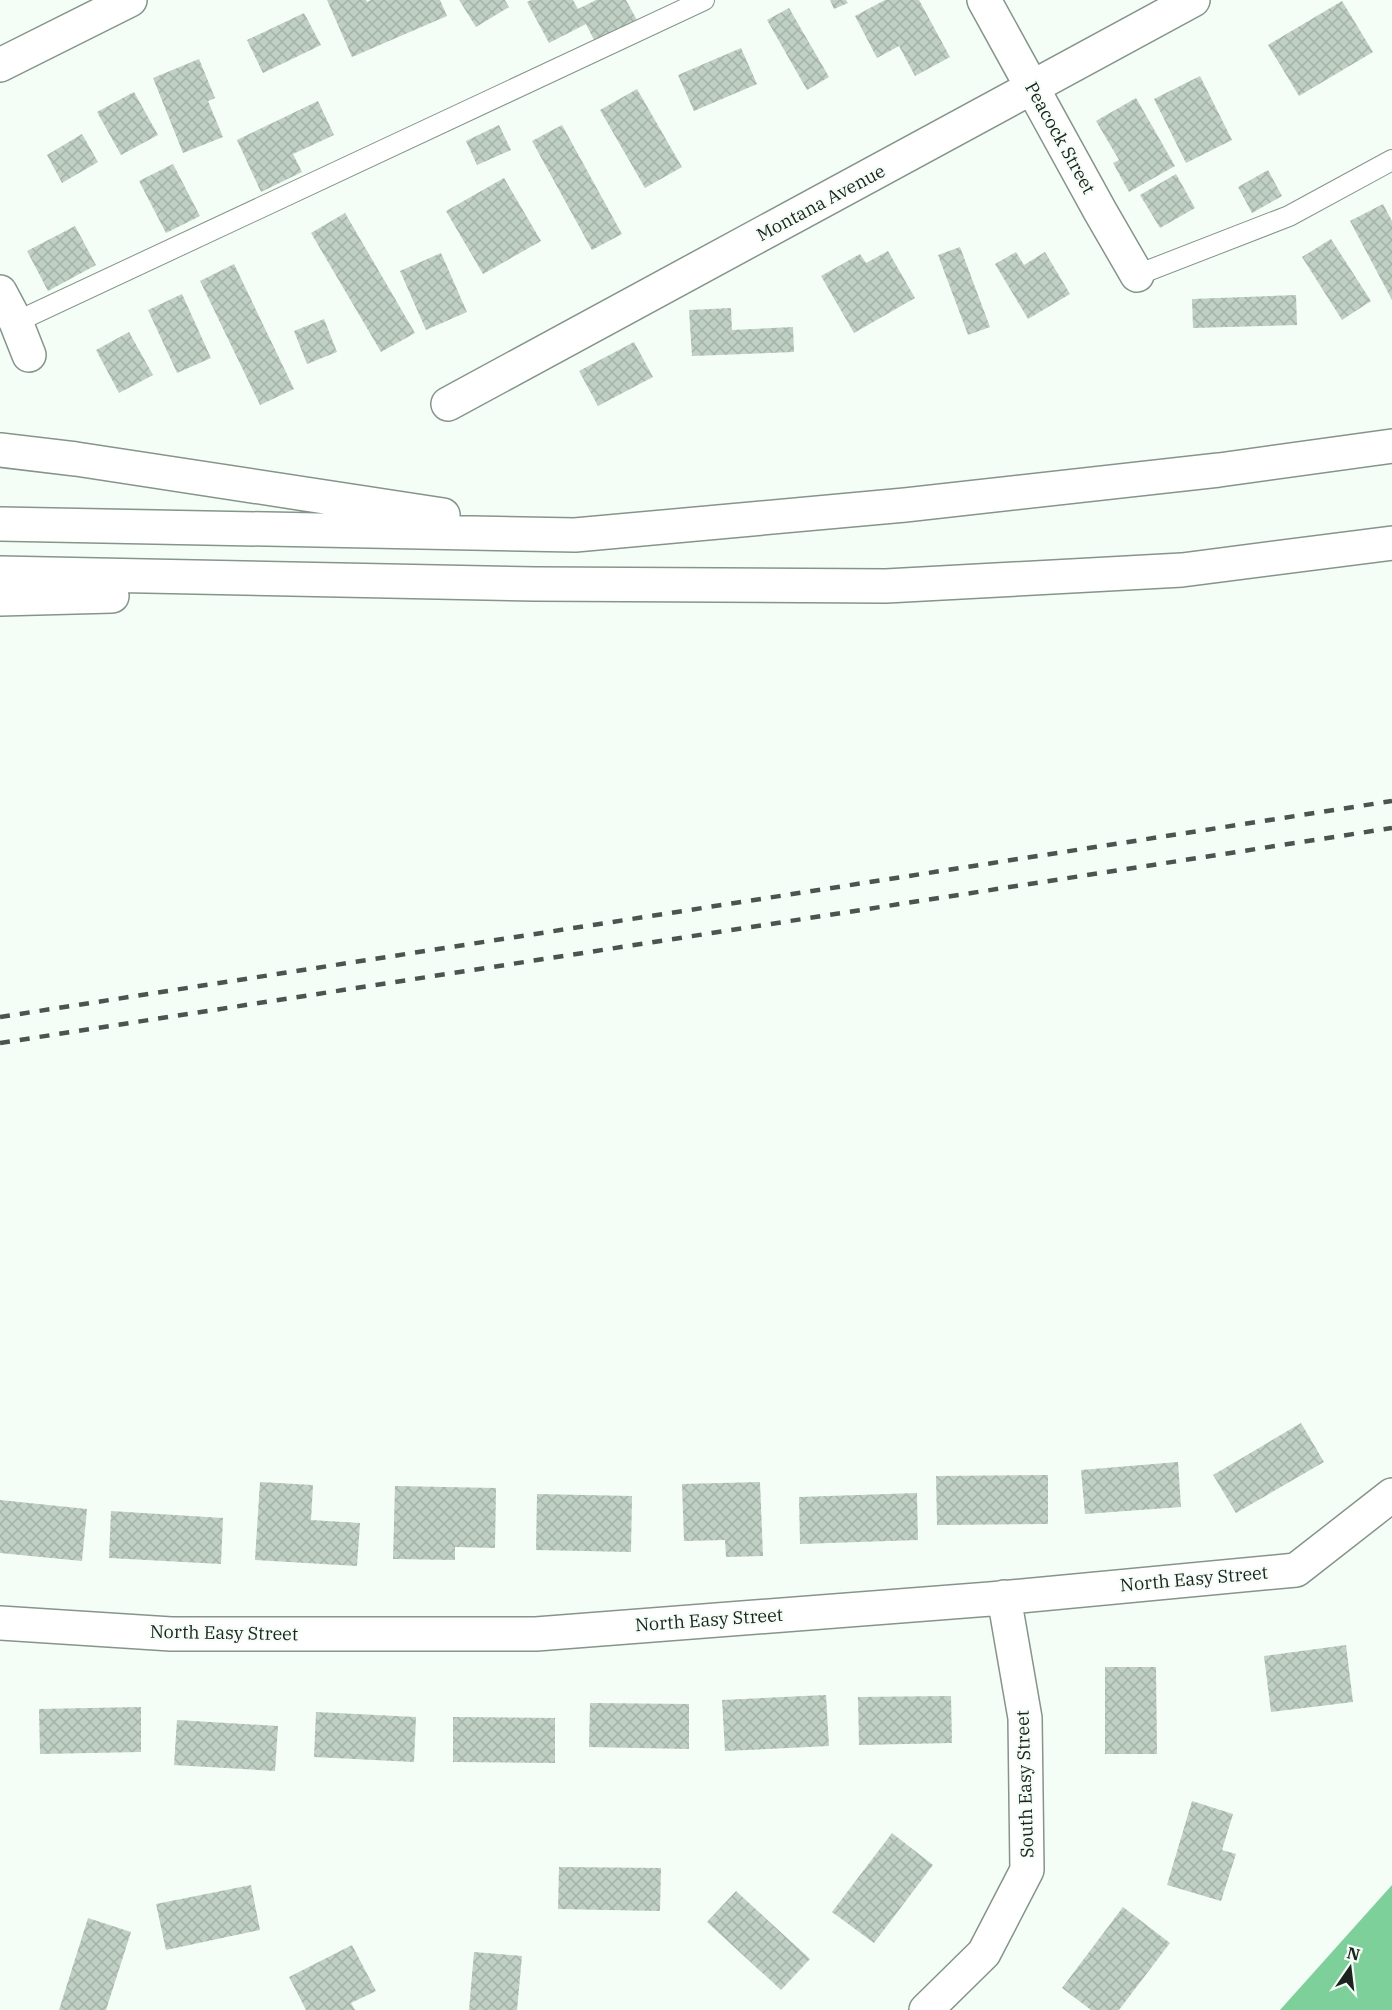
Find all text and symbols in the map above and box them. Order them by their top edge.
street label: Peacock Street [1020,78,1101,198]
street label: Montana Avenue [753,159,889,246]
street label: North Easy Street [1119,1561,1269,1596]
street label: North Easy Street [634,1603,784,1636]
street label: North Easy Street [150,1620,298,1645]
street label: South Easy Street [1010,1710,1039,1858]
north arrow [1320,1938,1380,1998]
text: N [1345,1942,1362,1965]

